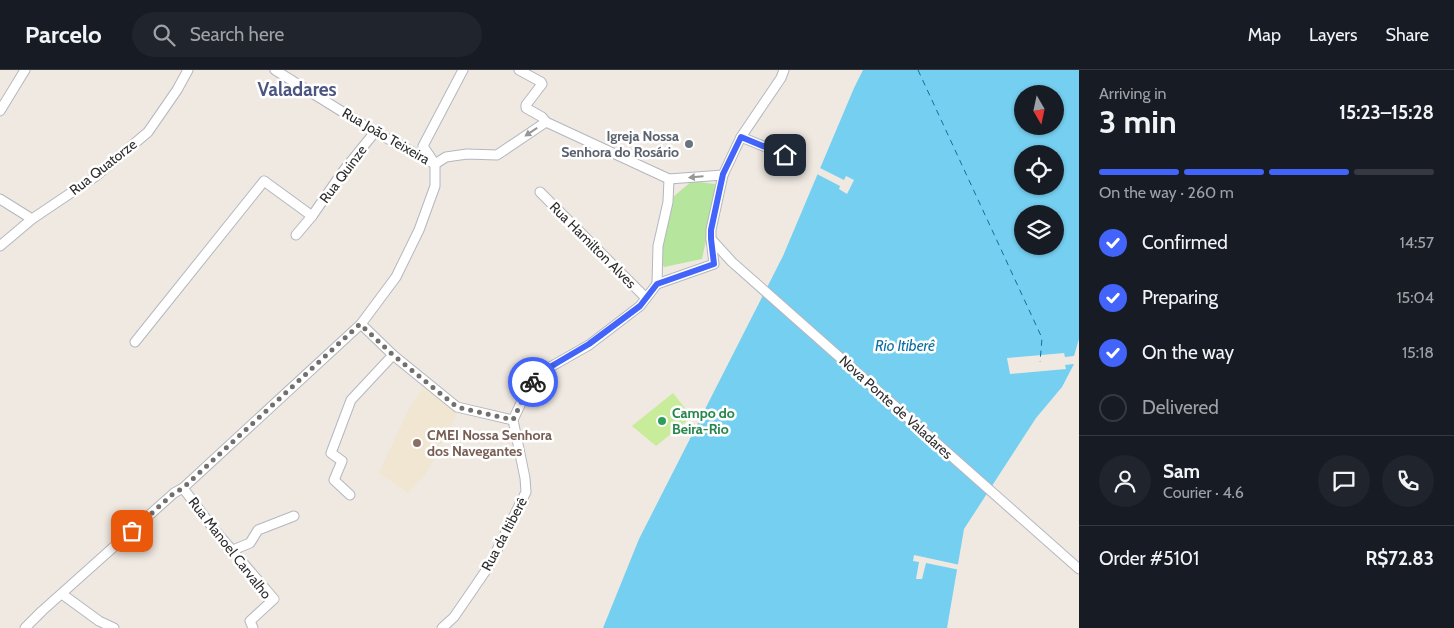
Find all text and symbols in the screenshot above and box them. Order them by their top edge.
search box [132,12,482,57]
text: Parcelo [25,20,102,49]
icon: search [150,21,178,49]
text: Search here [190,23,284,46]
text: Map [1248,24,1281,46]
text: Layers [1309,24,1358,46]
text: Share [1386,24,1429,46]
district label: Valadares [257,78,337,101]
text: Arriving in [1099,84,1166,103]
north arrow [1014,85,1064,135]
map controls [1014,85,1064,255]
text: 15:23–15:28 [1339,101,1434,124]
text: 3 min [1099,102,1177,141]
street label: Rua João Teixeira [339,104,433,168]
one-way arrow [524,127,538,137]
place label: Igreja Nossa Senhora do Rosário [561,127,679,161]
pin [764,134,806,176]
street label: Rua Quatorze [66,135,140,199]
marker: Igreja Nossa Senhora do Rosário [683,138,695,150]
street label: Rua Quinze [315,141,371,207]
icon: home [771,141,799,169]
button: locate [1014,145,1064,195]
one-way arrow [688,173,704,181]
text: On the way · 260 m [1099,183,1234,202]
street label: Rua Hamilton Alves [546,198,640,292]
button: layers [1014,205,1064,255]
icon: check [1099,229,1127,257]
text: Confirmed [1142,231,1228,254]
text: 14:57 [1400,233,1434,252]
icon: check [1099,284,1127,312]
text: Preparing [1142,286,1218,309]
text: 15:04 [1396,288,1434,307]
water label: Rio Itiberê [875,337,935,355]
icon: check [1099,339,1127,367]
text: On the way [1142,341,1234,364]
text: 15:18 [1402,343,1434,362]
street label: Nova Ponte de Valadares [835,351,957,463]
courier [508,357,558,407]
icon: bike [519,368,547,396]
text: Delivered [1142,396,1219,419]
place label: Campo do Beira-Rio [672,404,735,438]
marker: Campo do Beira-Rio [656,415,668,427]
place label: CMEI Nossa Senhora dos Navegantes [427,426,552,460]
marker: CMEI Nossa Senhora dos Navegantes [411,437,423,449]
button: person [1099,455,1151,507]
button: chat [1318,455,1370,507]
button: phone [1382,455,1434,507]
text: Sam [1163,460,1200,483]
text: Courier · 4.6 [1163,483,1244,502]
street label: Rua Manoel Carvalho [185,493,276,603]
street label: Rua da Itiberê [477,494,531,574]
pin [111,510,153,552]
icon: bag [118,517,146,545]
text: Order #5101 [1099,547,1199,570]
text: R$72.83 [1365,547,1434,570]

